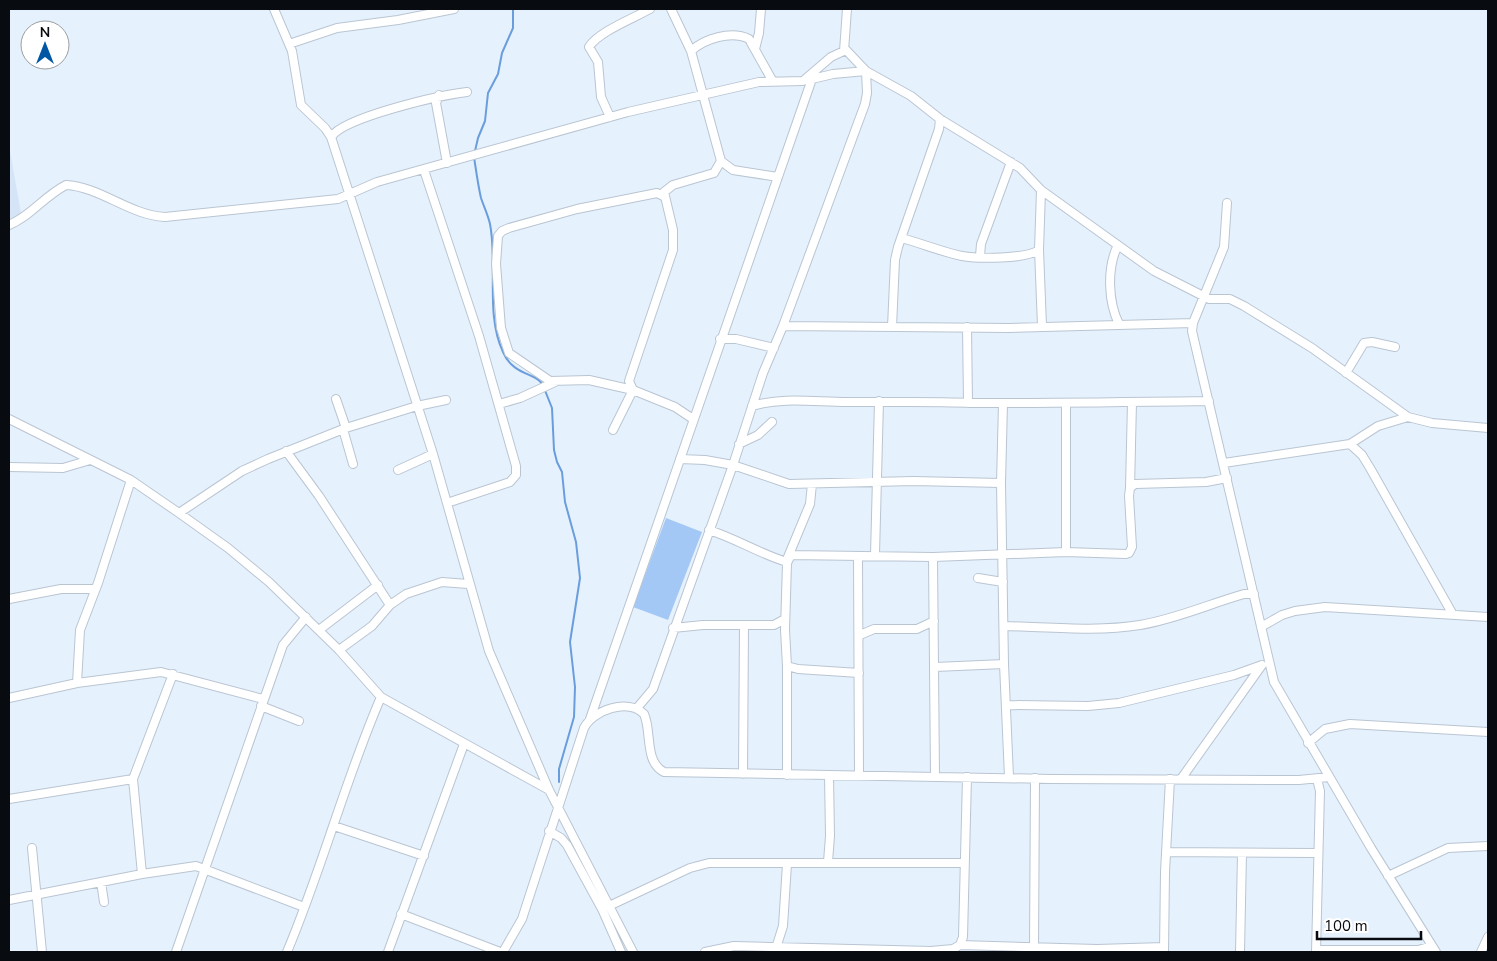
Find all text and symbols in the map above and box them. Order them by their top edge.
north arrow [20,20,70,70]
text: N [40,23,50,42]
scale bar [1317,908,1421,940]
text: 100 m [1324,916,1368,936]

